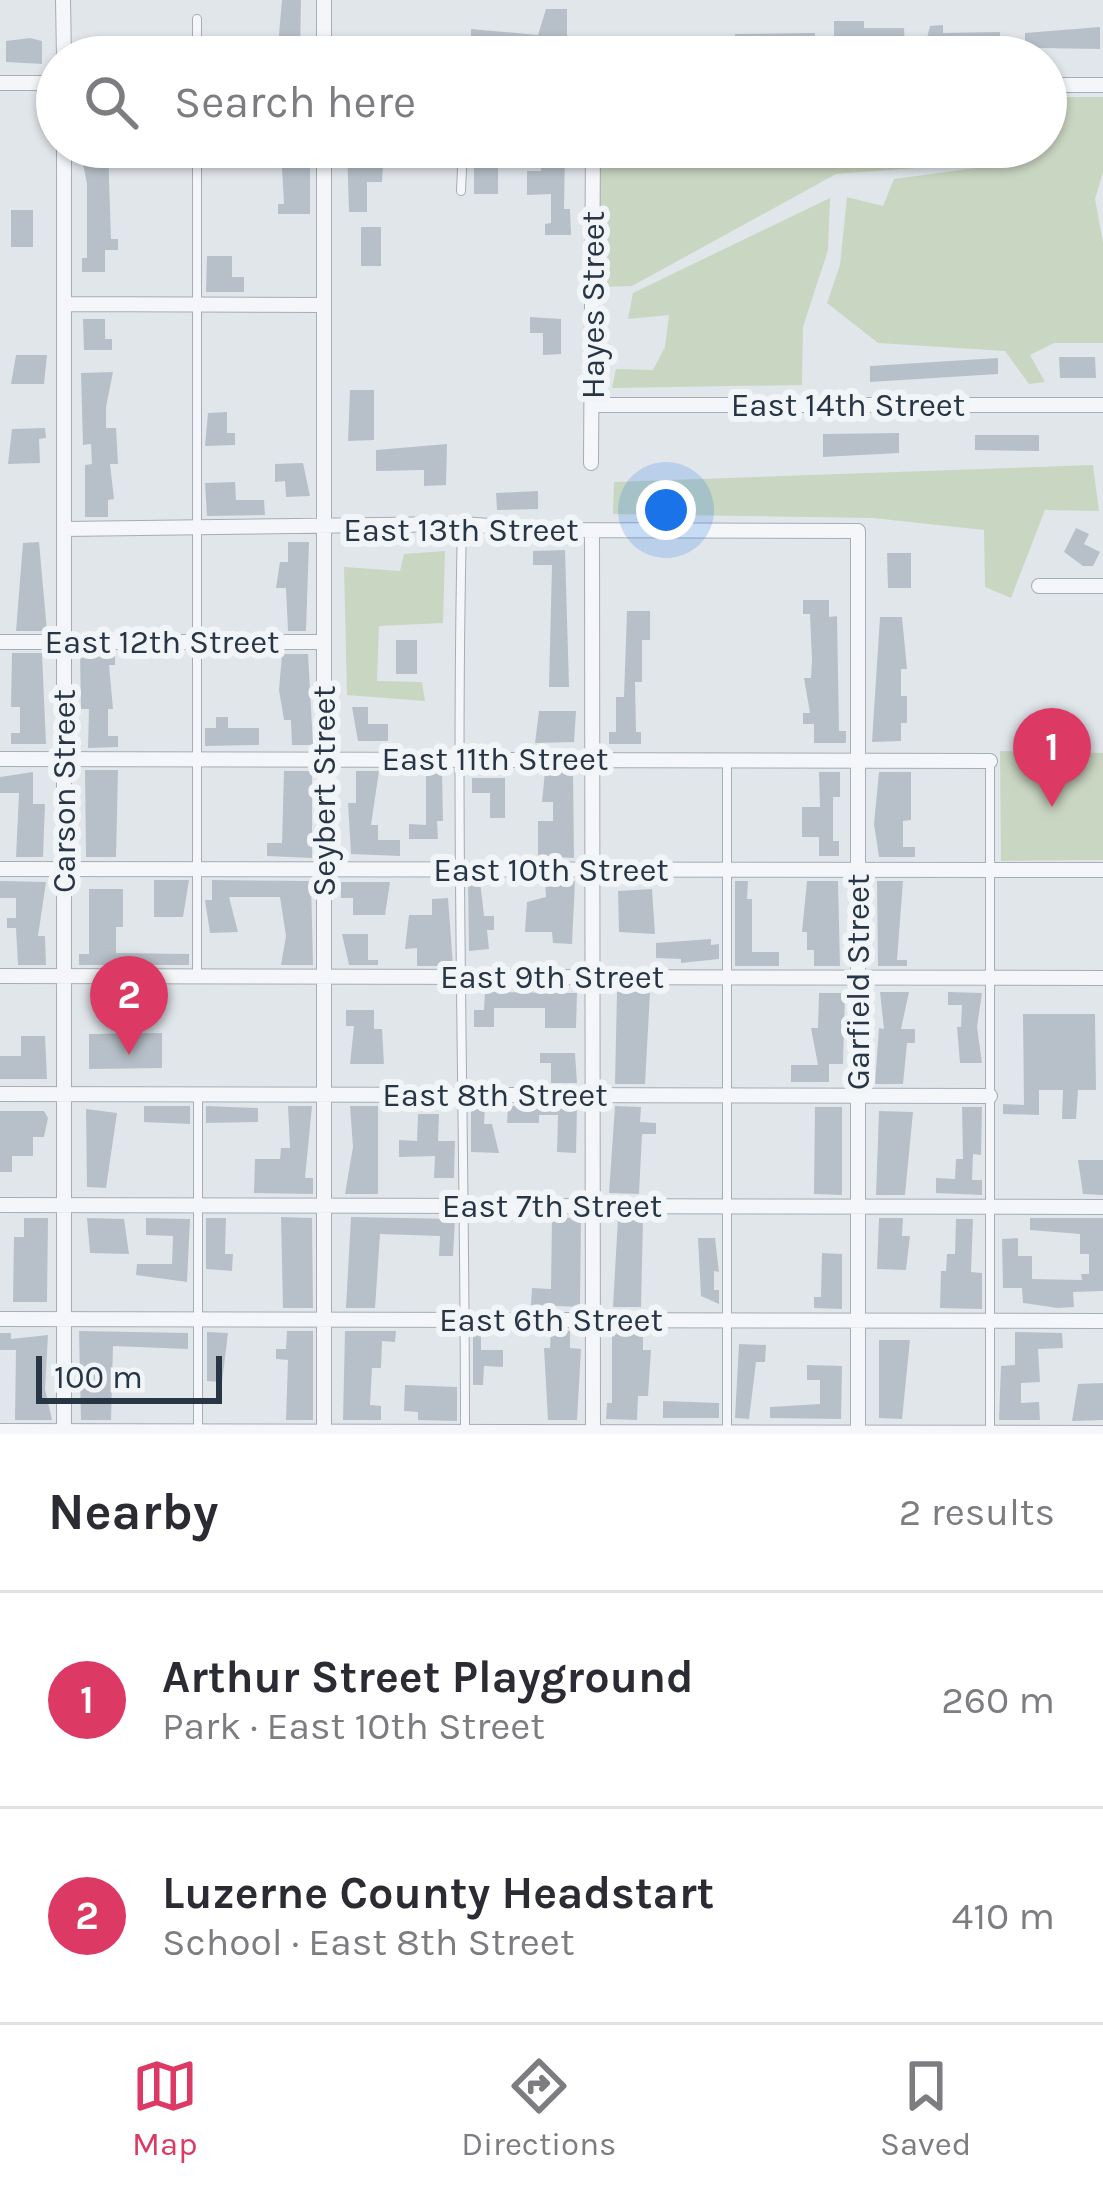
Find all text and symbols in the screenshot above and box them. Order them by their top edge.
search box [36,36,1067,168]
icon: search [78,69,144,135]
text: Search here [174,76,416,128]
street label: Hayes Street [574,211,612,399]
street label: East 14th Street [731,386,965,424]
your location [636,480,696,540]
street label: East 13th Street [343,511,579,549]
street label: East 12th Street [44,623,280,661]
street label: Seybert Street [305,685,343,897]
street label: Carson Street [45,689,83,893]
pin: 1 [1013,708,1091,807]
street label: East 11th Street [382,740,608,778]
street label: East 10th Street [433,851,669,889]
street label: Garfield Street [839,874,877,1090]
pin: 2 [90,956,168,1055]
street label: East 9th Street [440,958,664,996]
street label: East 8th Street [382,1076,608,1114]
street label: East 7th Street [442,1187,662,1225]
street label: East 6th Street [439,1301,663,1339]
scale bar [36,1350,222,1403]
text: 100 m [54,1358,143,1396]
text: Nearby [48,1482,218,1542]
text: 2 results [899,1489,1055,1535]
text: Arthur Street Playground [162,1651,694,1703]
text: 1 [80,1677,94,1723]
text: 260 m [941,1677,1055,1723]
text: Park · East 10th Street [162,1703,545,1749]
text: Luzerne County Headstart [162,1867,714,1919]
text: 2 [75,1893,99,1939]
text: 410 m [951,1893,1055,1939]
text: School · East 8th Street [162,1919,575,1965]
tab: Map [132,2053,198,2163]
tab: Directions [461,2053,616,2163]
tab: Saved [880,2053,971,2163]

